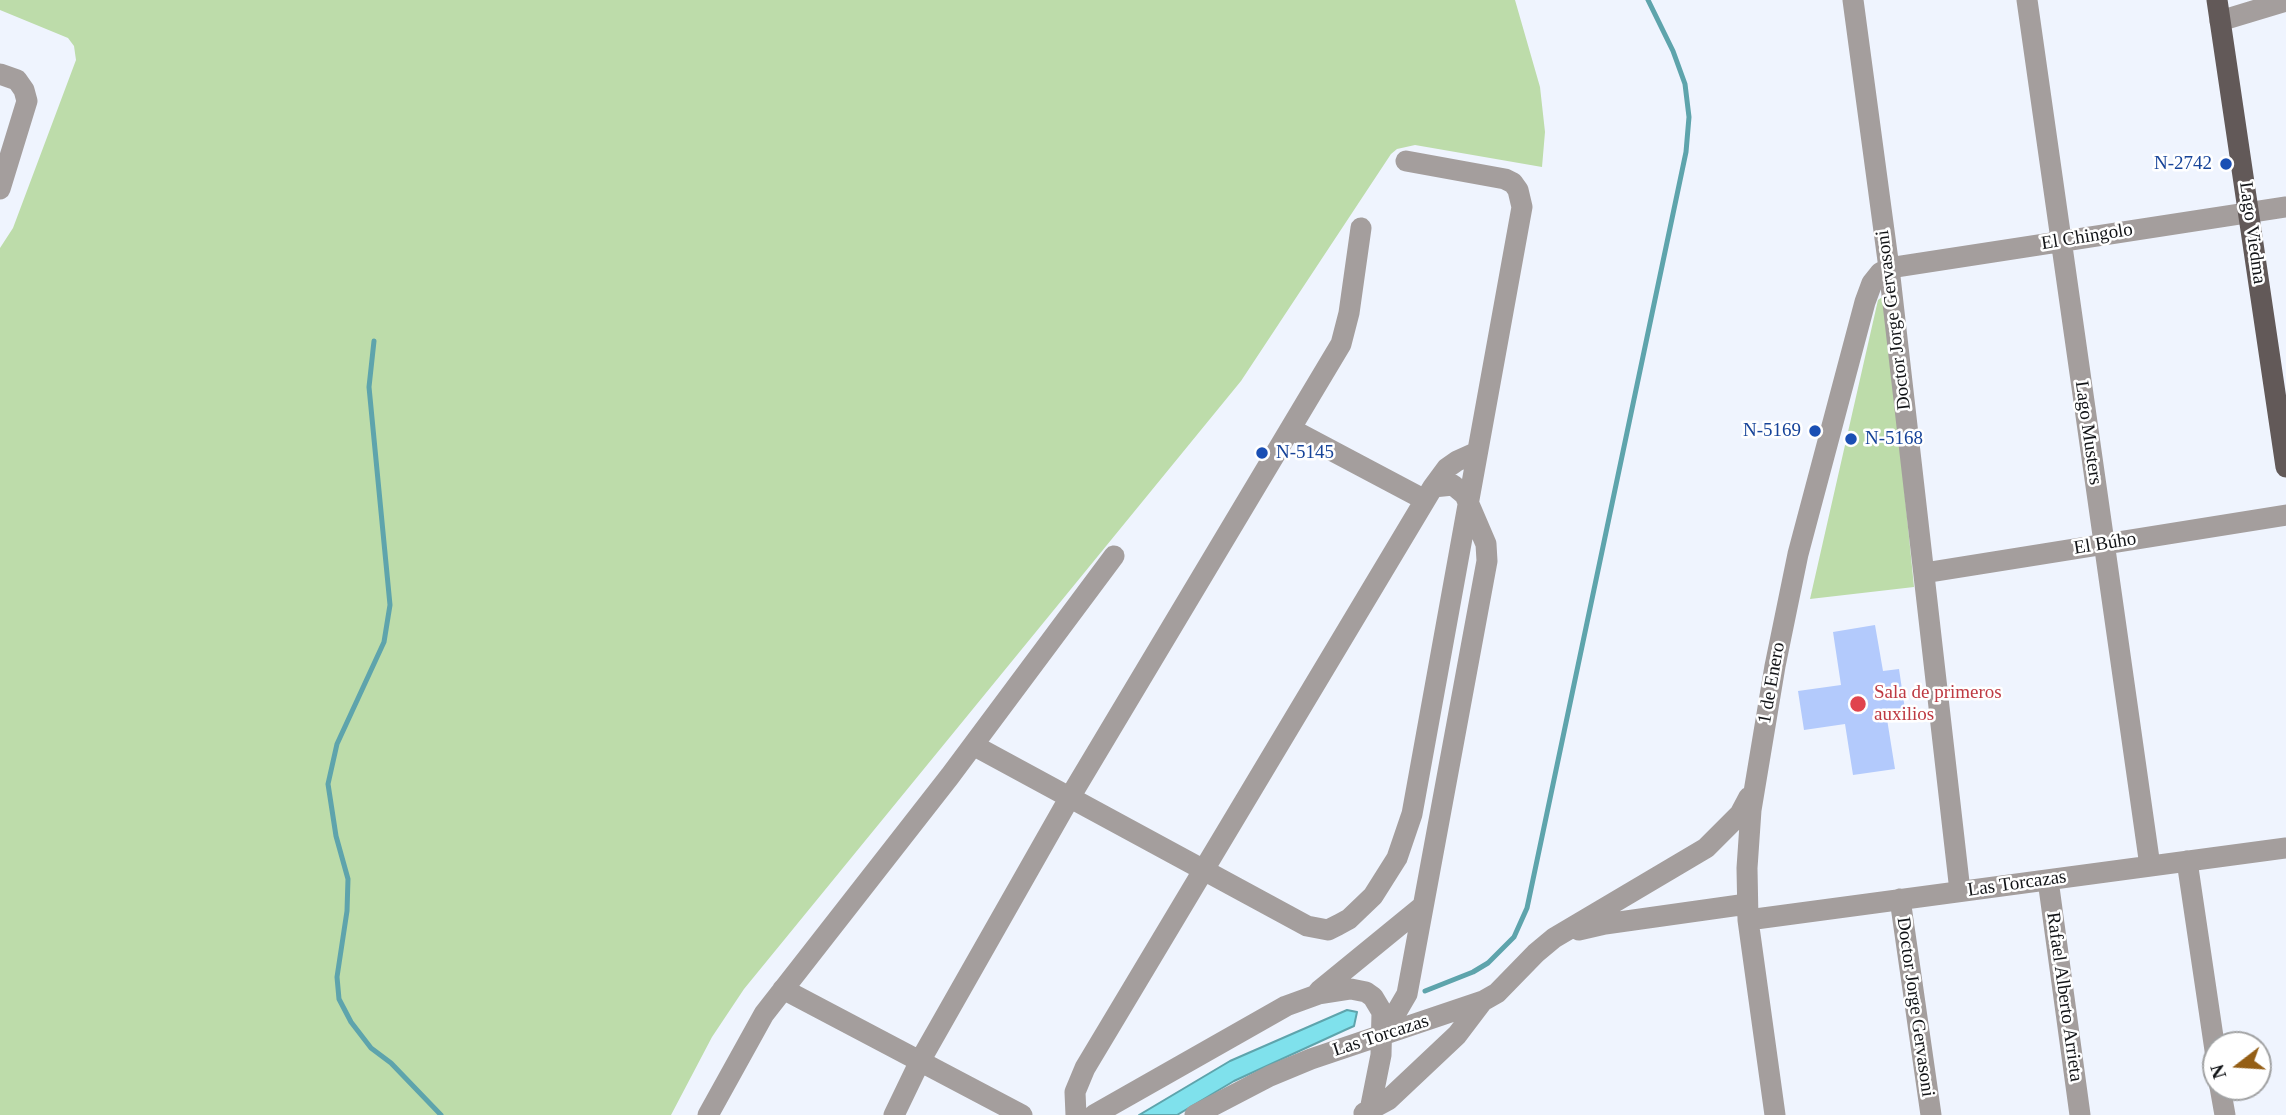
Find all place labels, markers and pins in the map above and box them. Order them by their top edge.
place label: N-2742 [2154,153,2212,175]
marker: N-2742 [2218,156,2234,172]
place label: N-5169 [1743,420,1801,442]
marker: N-5169 [1807,423,1823,439]
place label: N-5168 [1865,428,1923,450]
marker: N-5168 [1843,431,1859,447]
place label: N-5145 [1276,442,1334,464]
marker: N-5145 [1254,445,1270,461]
place label: Sala de primeros auxilios [1874,682,2002,726]
marker: Sala de primeros auxilios [1848,694,1868,714]

